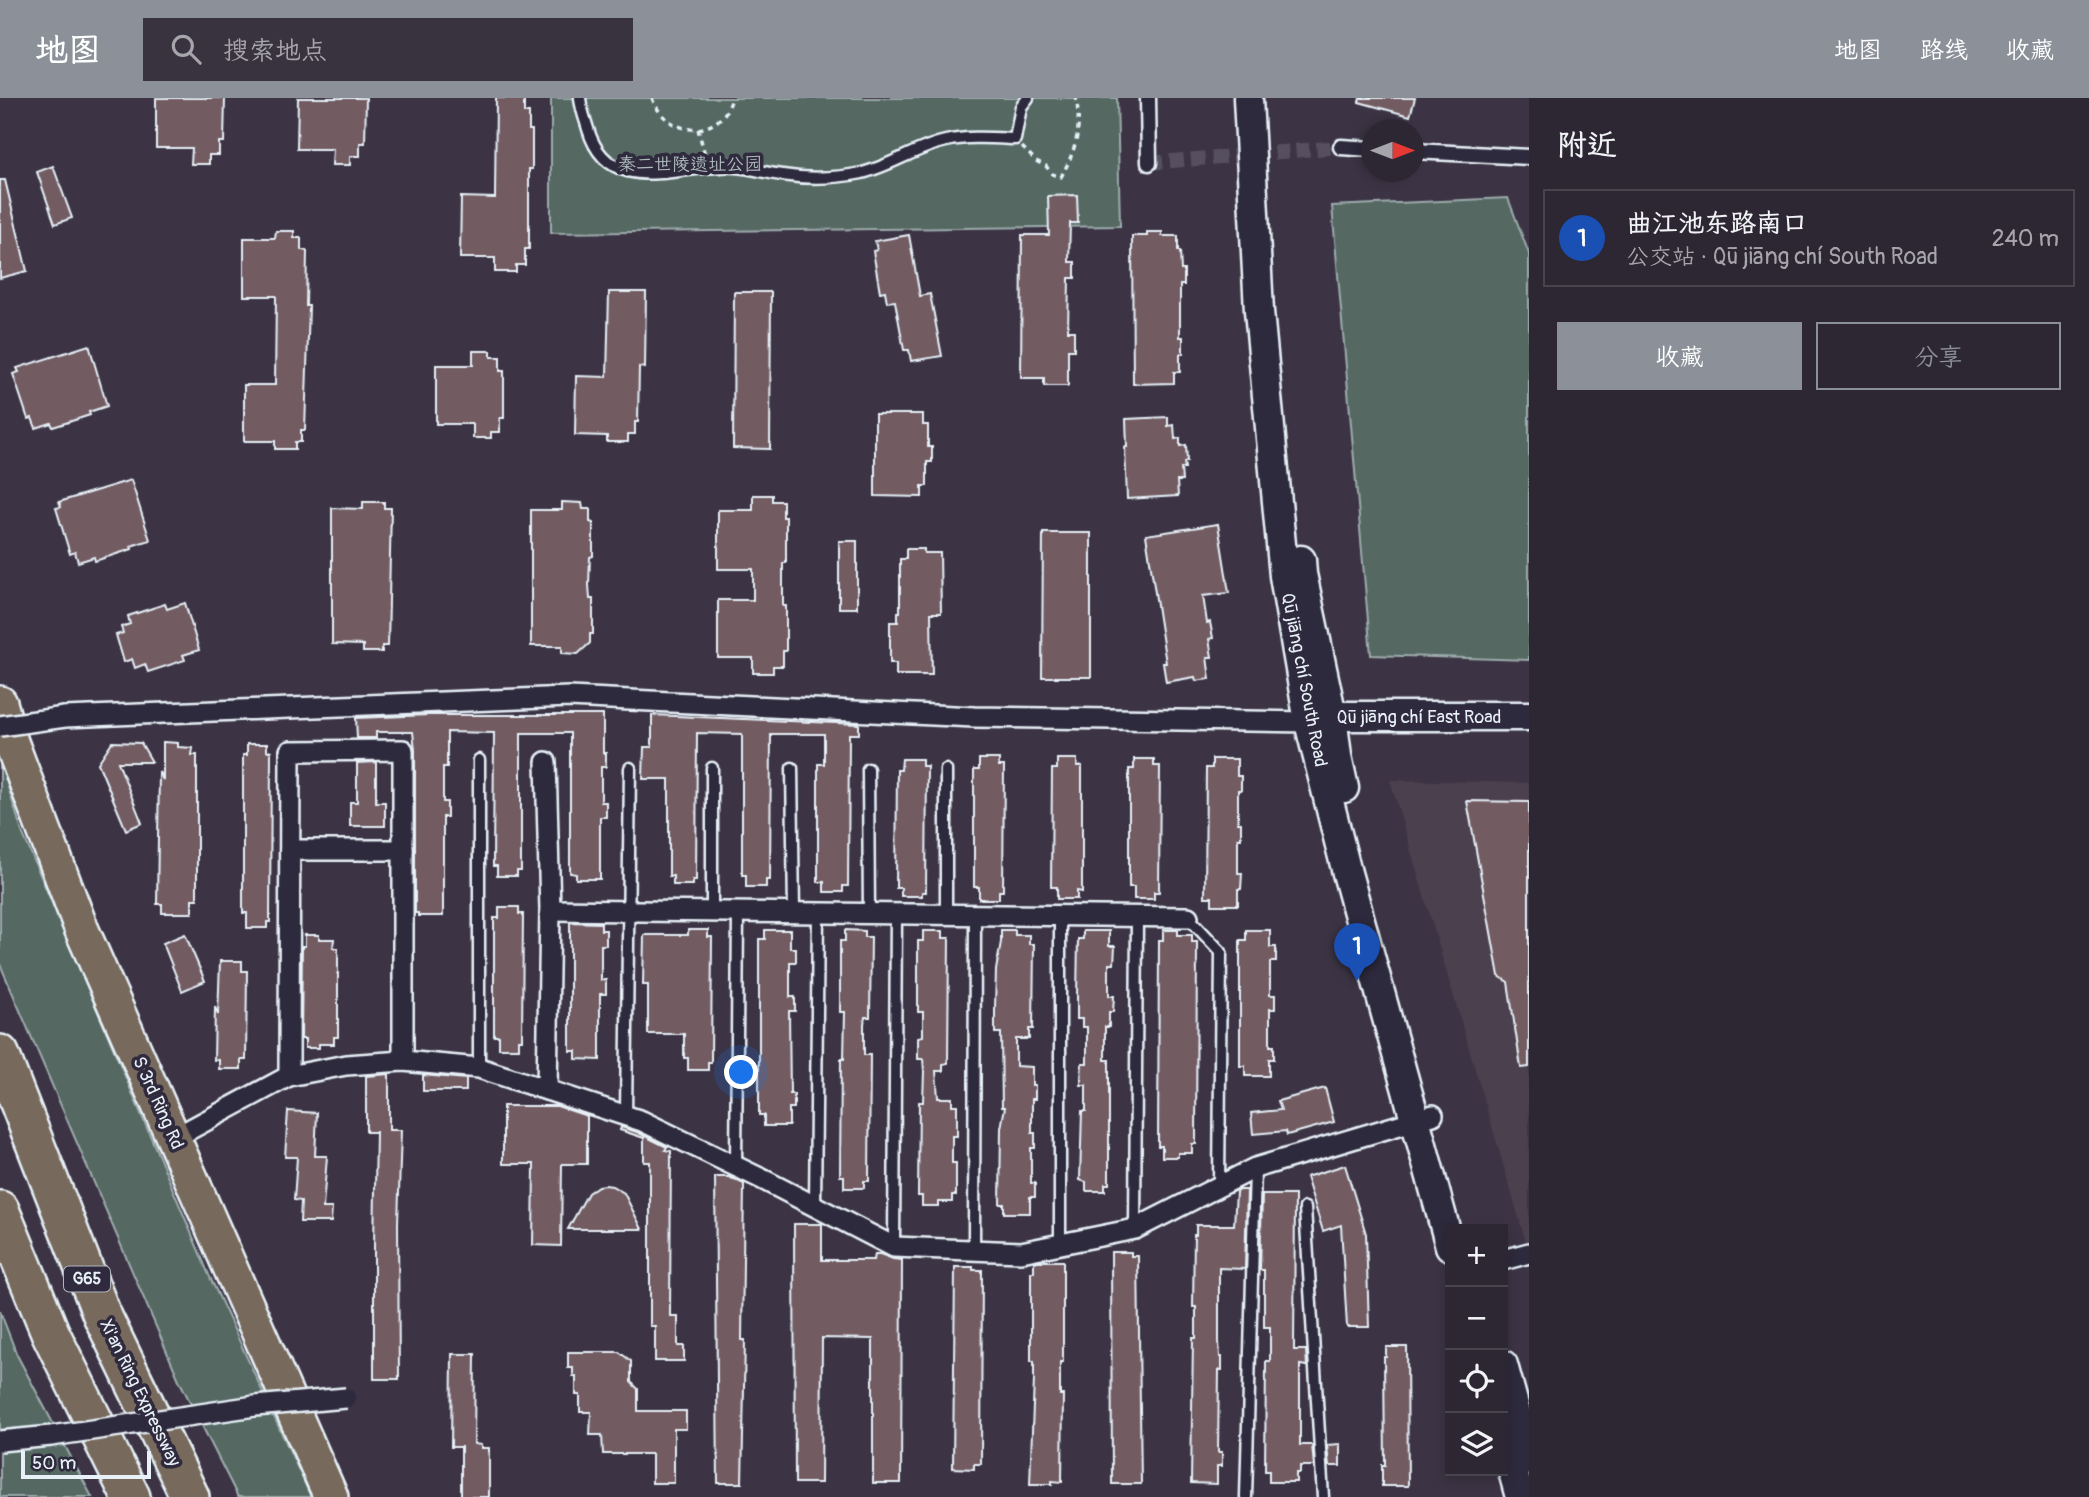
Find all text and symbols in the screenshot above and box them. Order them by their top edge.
search box [143,18,633,81]
text: 地图 [35,30,101,71]
icon: search [167,30,205,68]
text: 搜索地点 [223,35,327,67]
text: 地图 [1834,36,1882,65]
text: 路线 [1920,36,1968,65]
text: 收藏 [2006,36,2054,65]
north arrow [1361,119,1424,182]
text: 附近 [1557,127,1617,164]
park label: 秦二世陵遗址公园 [618,153,762,176]
text: 曲江池东路南口 [1626,208,1808,240]
text: 1 [1578,224,1587,253]
text: 240 m [1992,224,2059,253]
text: 公交站 · Qū jiāng chí South Road [1626,242,1938,271]
button: 收藏 [1557,322,1802,390]
button: 分享 [1816,322,2061,390]
street label: Qū jiāng chí South Road [1276,591,1332,769]
street label: Qū jiāng chí East Road [1337,706,1501,729]
pin: 1 [1334,923,1380,981]
street label: S 3rd Ring Rd [127,1053,189,1153]
your location [724,1055,758,1089]
map controls [1445,1224,1508,1476]
button: + [1445,1224,1508,1287]
road number: G65 [64,1266,110,1292]
button: − [1445,1287,1508,1350]
street label: Xi'an Ring Expressway [94,1316,186,1471]
button: locate [1445,1350,1508,1413]
button: layers [1445,1413,1508,1476]
scale bar [21,1448,150,1480]
text: 50 m [32,1451,76,1475]

